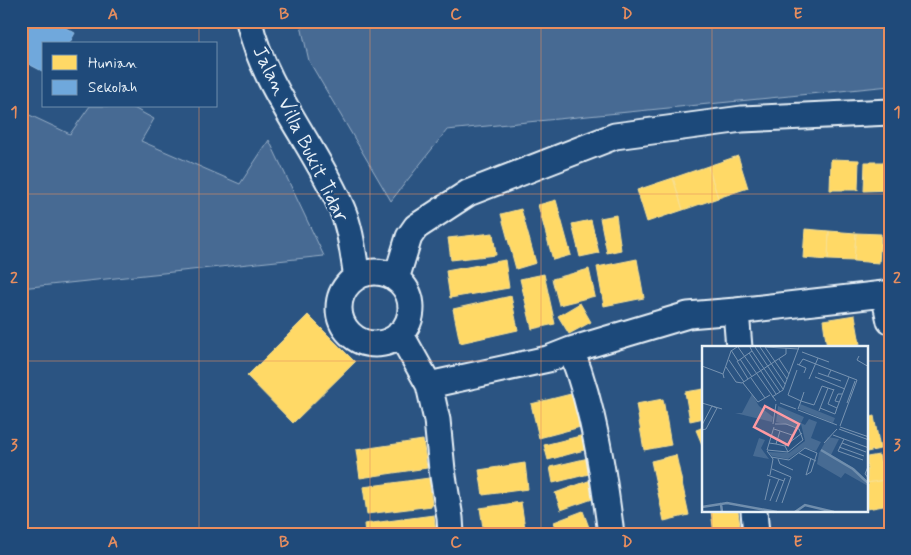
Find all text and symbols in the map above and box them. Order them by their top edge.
text: A [108,4,118,25]
text: B [279,4,289,25]
text: C [450,4,462,25]
text: D [621,4,633,25]
text: E [793,4,803,25]
street label: Jalan Villa Bukit Tidar [246,41,355,227]
legend [42,42,218,108]
text: Hunian [88,54,138,74]
text: Sekolah [88,78,137,98]
text: 1 [10,102,18,123]
text: 1 [893,102,901,123]
text: 2 [10,268,18,289]
text: 2 [893,268,901,289]
inset map [702,346,868,512]
text: 3 [10,435,18,456]
text: 3 [893,435,901,456]
text: A [108,532,118,553]
text: B [279,532,289,553]
text: C [450,532,462,553]
text: D [621,532,633,553]
text: E [793,532,803,553]

